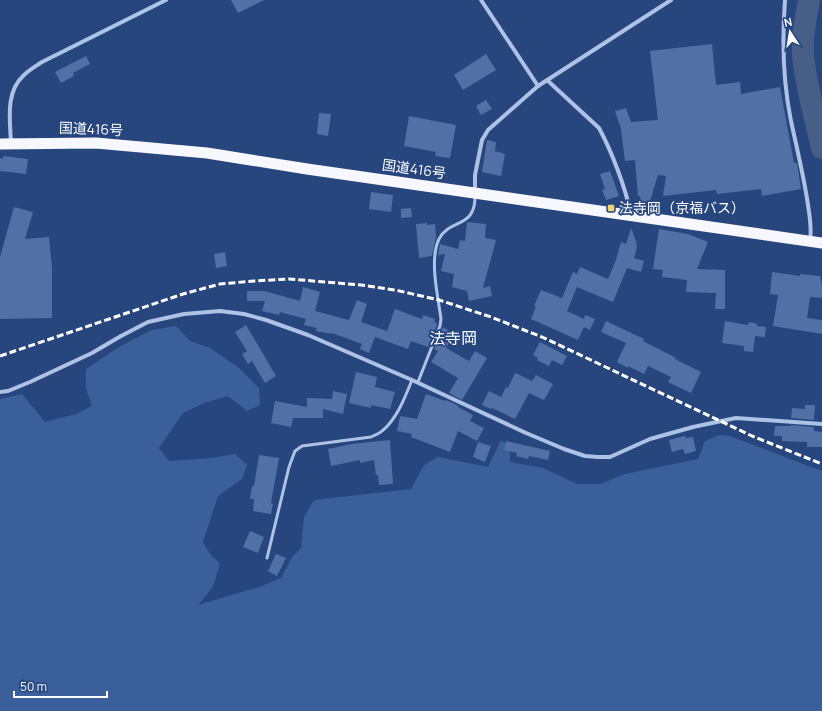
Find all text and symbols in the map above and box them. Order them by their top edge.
north arrow [770,12,810,52]
text: N [782,14,793,30]
street label: 国道416号 [59,118,124,139]
street label: 国道416号 [381,155,447,182]
place label: 法寺岡（京福バス） [619,198,745,217]
marker: 法寺岡（京福バス） [606,203,616,213]
district label: 法寺岡 [429,327,477,349]
scale bar [14,673,107,699]
text: 50 m [20,678,47,695]

